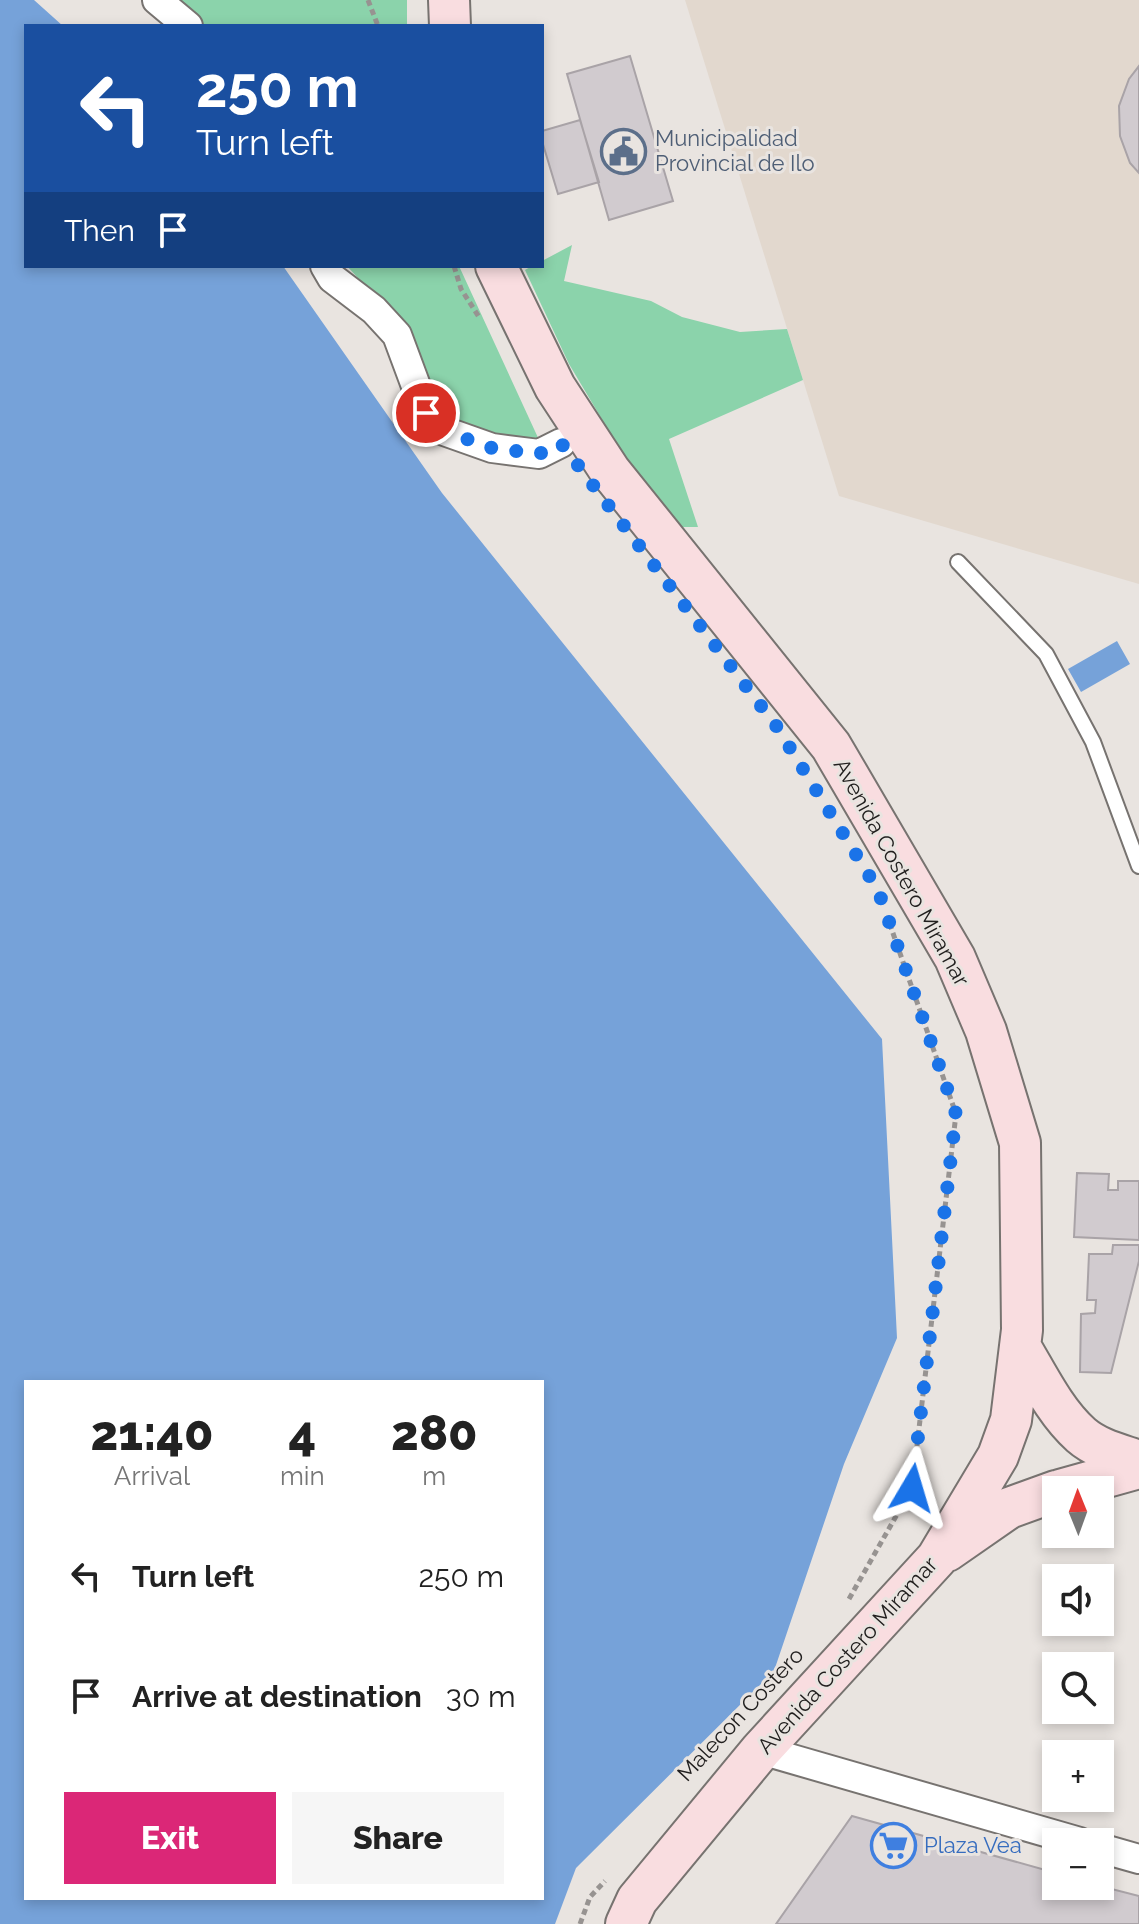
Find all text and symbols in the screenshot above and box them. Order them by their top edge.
text: 250 m [196,54,359,120]
icon: left [64,56,168,160]
text: Turn left [196,121,334,163]
place label: Municipalidad Provincial de Ilo [655,125,815,176]
public building icon: Municipalidad Provincial de Ilo [600,127,648,175]
icon: arrive [151,208,195,252]
text: Then [64,213,135,248]
pin [392,379,460,447]
icon: arrive [404,391,448,435]
street label: Avenida Costero Miramar [829,754,976,990]
text: 21:40 [90,1405,214,1461]
text: 4 [288,1405,316,1461]
text: 280 [391,1405,478,1461]
position arrow [870,1446,954,1530]
text: Arrival [114,1461,190,1491]
text: min [280,1461,325,1491]
text: m [422,1461,446,1491]
north arrow [1042,1476,1114,1548]
map controls [1042,1476,1114,1900]
street label: Avenida Costero Miramar [752,1551,942,1759]
icon: left [64,1554,108,1598]
text: Turn left [132,1559,254,1594]
text: 250 m [418,1559,504,1594]
button: sound [1042,1564,1114,1636]
street label: Malecon Costero [672,1642,808,1786]
button: search [1042,1652,1114,1724]
icon: arrive [64,1674,108,1718]
text: Arrive at destination [132,1679,422,1714]
text: 30 m [446,1679,515,1714]
button: + [1042,1740,1114,1812]
button: Exit [64,1792,276,1884]
button: Share [292,1792,504,1884]
supermarket icon: Plaza Vea [869,1821,917,1869]
button: − [1042,1828,1114,1900]
place label: Plaza Vea [924,1832,1022,1858]

